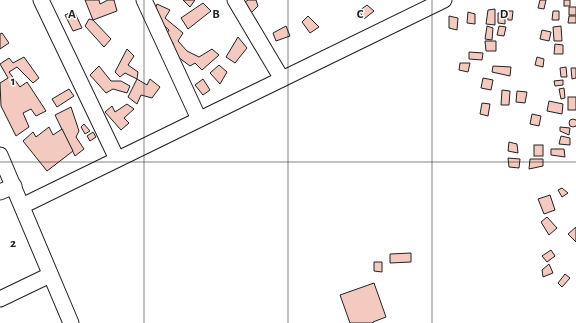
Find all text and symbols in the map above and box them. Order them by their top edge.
text: A [68,8,76,21]
text: B [212,8,220,21]
text: C [357,8,364,21]
text: D [500,8,509,21]
text: 1 [11,75,15,88]
text: 2 [10,237,16,250]

